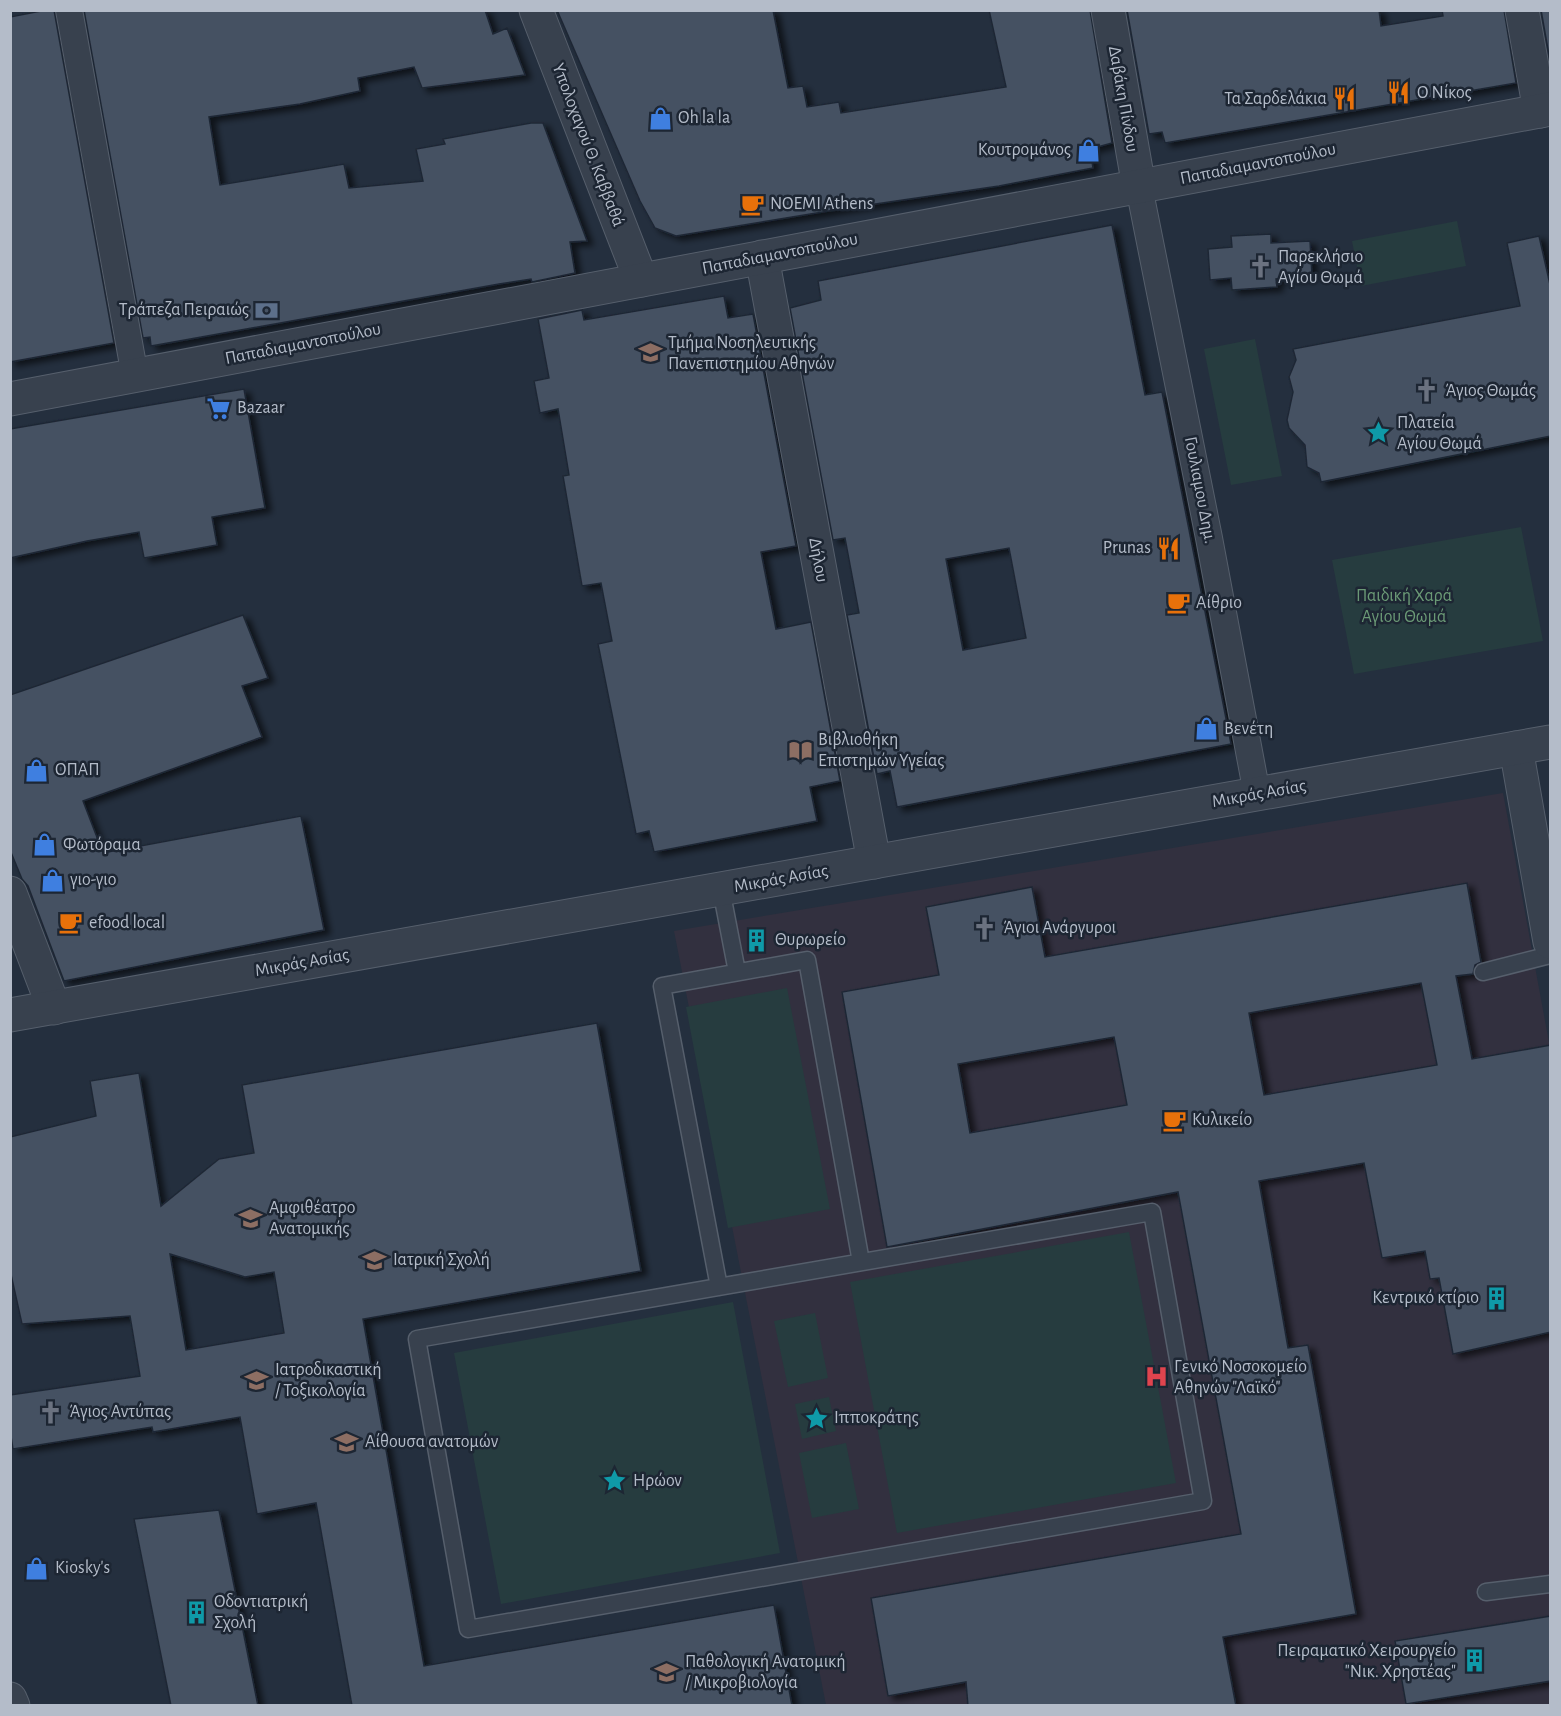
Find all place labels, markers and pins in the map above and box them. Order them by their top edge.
restaurant icon: Ο Νίκος [1386,80,1412,106]
place label: Ο Νίκος [1417,83,1472,102]
restaurant icon: Τα Σαρδελάκια [1332,86,1358,112]
place label: Τα Σαρδελάκια [1224,90,1327,108]
shop icon: Oh la la [647,105,673,131]
place label: Oh la la [678,109,730,127]
shop icon: Κουτρομάνος [1076,137,1102,163]
place label: Κουτρομάνος [978,141,1071,159]
cafe icon: NOEMI Athens [739,191,765,217]
place label: NOEMI Athens [770,195,873,213]
place label: Παρεκλήσιο Αγίου Θωμά [1278,248,1363,287]
church icon: Παρεκλήσιο Αγίου Θωμά [1247,254,1273,280]
bank icon: Τράπεζα Πειραιώς [254,297,280,323]
place label: Τράπεζα Πειραιώς [119,301,249,319]
place label: Τμήμα Νοσηλευτικής Πανεπιστημίου Αθηνών [668,334,835,373]
school or university icon: Τμήμα Νοσηλευτικής Πανεπιστημίου Αθηνών [637,340,663,366]
church icon: Άγιος Θωμάς [1414,378,1440,404]
place label: Άγιος Θωμάς [1445,382,1536,400]
supermarket icon: Bazaar [206,395,232,421]
place label: Bazaar [237,399,285,417]
place label: Πλατεία Αγίου Θωμά [1397,413,1482,453]
place icon: Πλατεία Αγίου Θωμά [1366,420,1392,446]
restaurant icon: Prunas [1156,535,1182,561]
place label: Prunas [1103,539,1151,557]
cafe icon: Αίθριο [1165,590,1191,616]
place label: Αίθριο [1196,593,1242,612]
shop icon: Βενέτη [1193,716,1219,742]
place label: Βενέτη [1224,720,1273,738]
place label: Βιβλιοθήκη Επιστημών Υγείας [818,731,944,770]
library icon: Βιβλιοθήκη Επιστημών Υγείας [787,737,813,763]
shop icon: ΟΠΑΠ [24,757,50,783]
place label: ΟΠΑΠ [55,761,100,779]
shop icon: Φωτόραμα [32,832,58,858]
place label: Φωτόραμα [63,836,141,854]
shop icon: γιο-γιο [39,867,65,893]
place label: γιο-γιο [70,871,116,889]
cafe icon: efood local [58,910,84,936]
place label: efood local [89,914,165,932]
church icon: Άγιοι Ανάργυροι [972,915,998,941]
place label: Άγιοι Ανάργυροι [1003,919,1116,937]
building icon: Θυρωρείο [744,927,770,953]
place label: Θυρωρείο [775,930,846,949]
cafe icon: Κυλικείο [1161,1107,1187,1133]
place label: Κυλικείο [1192,1110,1252,1129]
place label: Αμφιθέατρο Ανατομικής [269,1199,355,1238]
school or university icon: Αμφιθέατρο Ανατομικής [238,1205,264,1231]
school or university icon: Ιατρική Σχολή [362,1247,388,1273]
place label: Ιατρική Σχολή [393,1251,490,1269]
building icon: Κεντρικό κτίριο [1484,1285,1510,1311]
place label: Κεντρικό κτίριο [1372,1288,1479,1307]
place label: Γενικό Νοσοκομείο Αθηνών "Λαϊκό" [1174,1357,1307,1397]
place label: Ιατροδικαστική / Τοξικολογία [275,1361,382,1400]
hospital icon: Γενικό Νοσοκομείο Αθηνών "Λαϊκό" [1143,1364,1169,1390]
school or university icon: Ιατροδικαστική / Τοξικολογία [244,1367,270,1393]
church icon: Άγιος Αντύπας [38,1399,64,1425]
place label: Άγιος Αντύπας [69,1403,171,1421]
place icon: Ιπποκράτης [803,1405,829,1431]
place label: Ιπποκράτης [834,1409,919,1427]
school or university icon: Αίθουσα ανατομών [334,1429,360,1455]
place label: Αίθουσα ανατομών [365,1432,499,1451]
place icon: Ηρώον [602,1468,628,1494]
place label: Ηρώον [633,1472,682,1490]
shop icon: Kiosky's [24,1555,50,1581]
place label: Kiosky's [55,1559,110,1577]
place label: Οδοντιατρική Σχολή [214,1593,308,1632]
building icon: Οδοντιατρική Σχολή [183,1599,209,1625]
place label: Πειραματικό Χειρουργείο "Νικ. Χρηστέας" [1277,1641,1456,1681]
building icon: Πειραματικό Χειρουργείο "Νικ. Χρηστέας" [1461,1648,1487,1674]
place label: Παθολογική Ανατομική / Μικροβιολογία [685,1653,846,1692]
school or university icon: Παθολογική Ανατομική / Μικροβιολογία [654,1659,680,1685]

